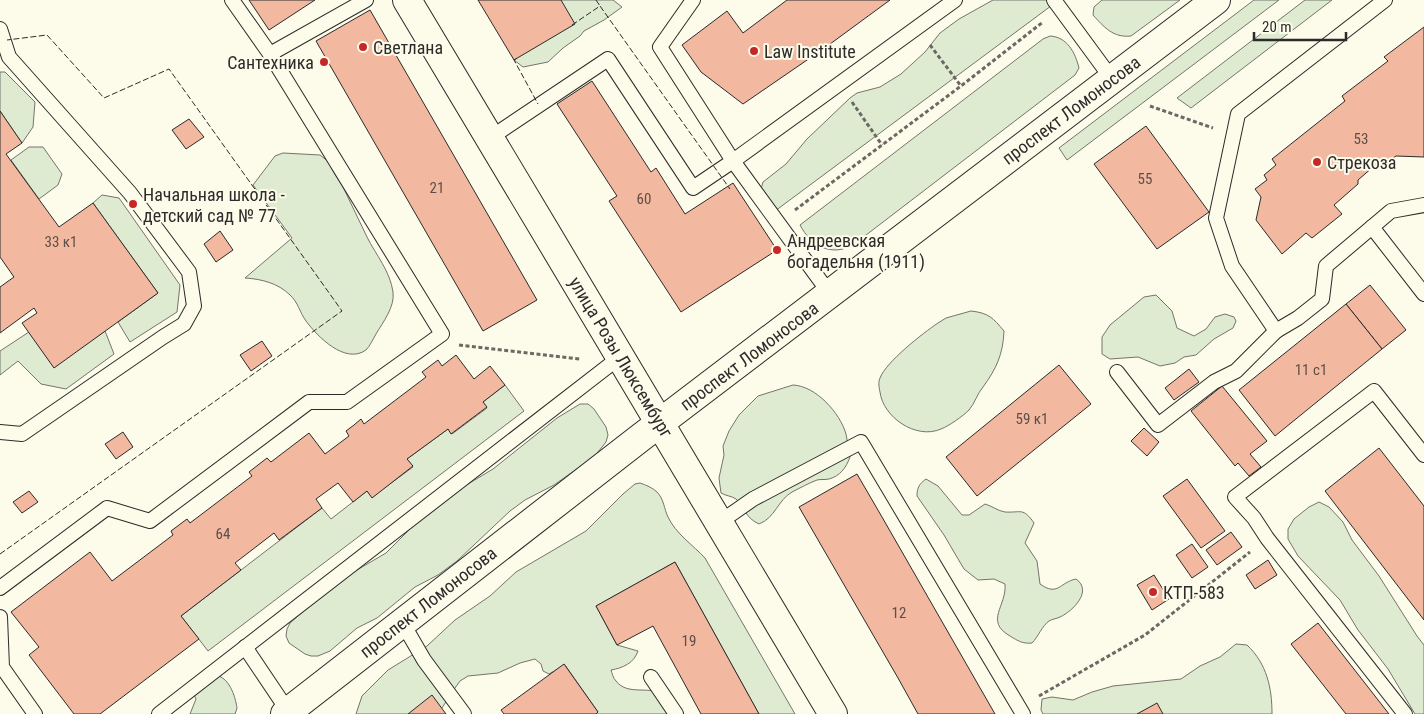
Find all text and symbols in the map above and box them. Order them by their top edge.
scale bar [1254,10,1346,42]
text: 20 m [1262,18,1292,36]
place label: Светлана [373,37,443,58]
marker: Светлана [357,41,369,53]
place label: Law Institute [764,41,856,62]
marker: Law Institute [748,45,760,57]
street label: проспект Ломоносова [998,51,1144,169]
place label: Сантехника [227,52,314,73]
marker: Сантехника [318,56,330,68]
house number: 53 [1354,130,1368,148]
place label: Стрекоза [1327,152,1396,173]
marker: Стрекоза [1311,156,1323,168]
house number: 55 [1138,170,1152,188]
house number: 21 [430,179,444,197]
place label: Начальная школа - детский сад № 77 [143,184,285,226]
house number: 60 [637,190,651,208]
marker: Начальная школа - детский сад № 77 [127,198,139,210]
place label: Андреевская богадельня (1911) [787,230,925,273]
house number: 33 к1 [45,233,77,251]
marker: Андреевская богадельня (1911) [771,244,783,256]
street label: улица Розы Люксембург [565,273,677,441]
street label: проспект Ломоносова [676,297,822,415]
house number: 11 с1 [1295,361,1327,379]
house number: 59 к1 [1016,410,1048,428]
house number: 64 [216,525,230,543]
street label: проспект Ломоносова [356,542,500,662]
place label: КТП-583 [1163,582,1225,603]
marker: КТП-583 [1147,586,1159,598]
house number: 12 [892,604,906,622]
house number: 19 [682,632,696,650]

